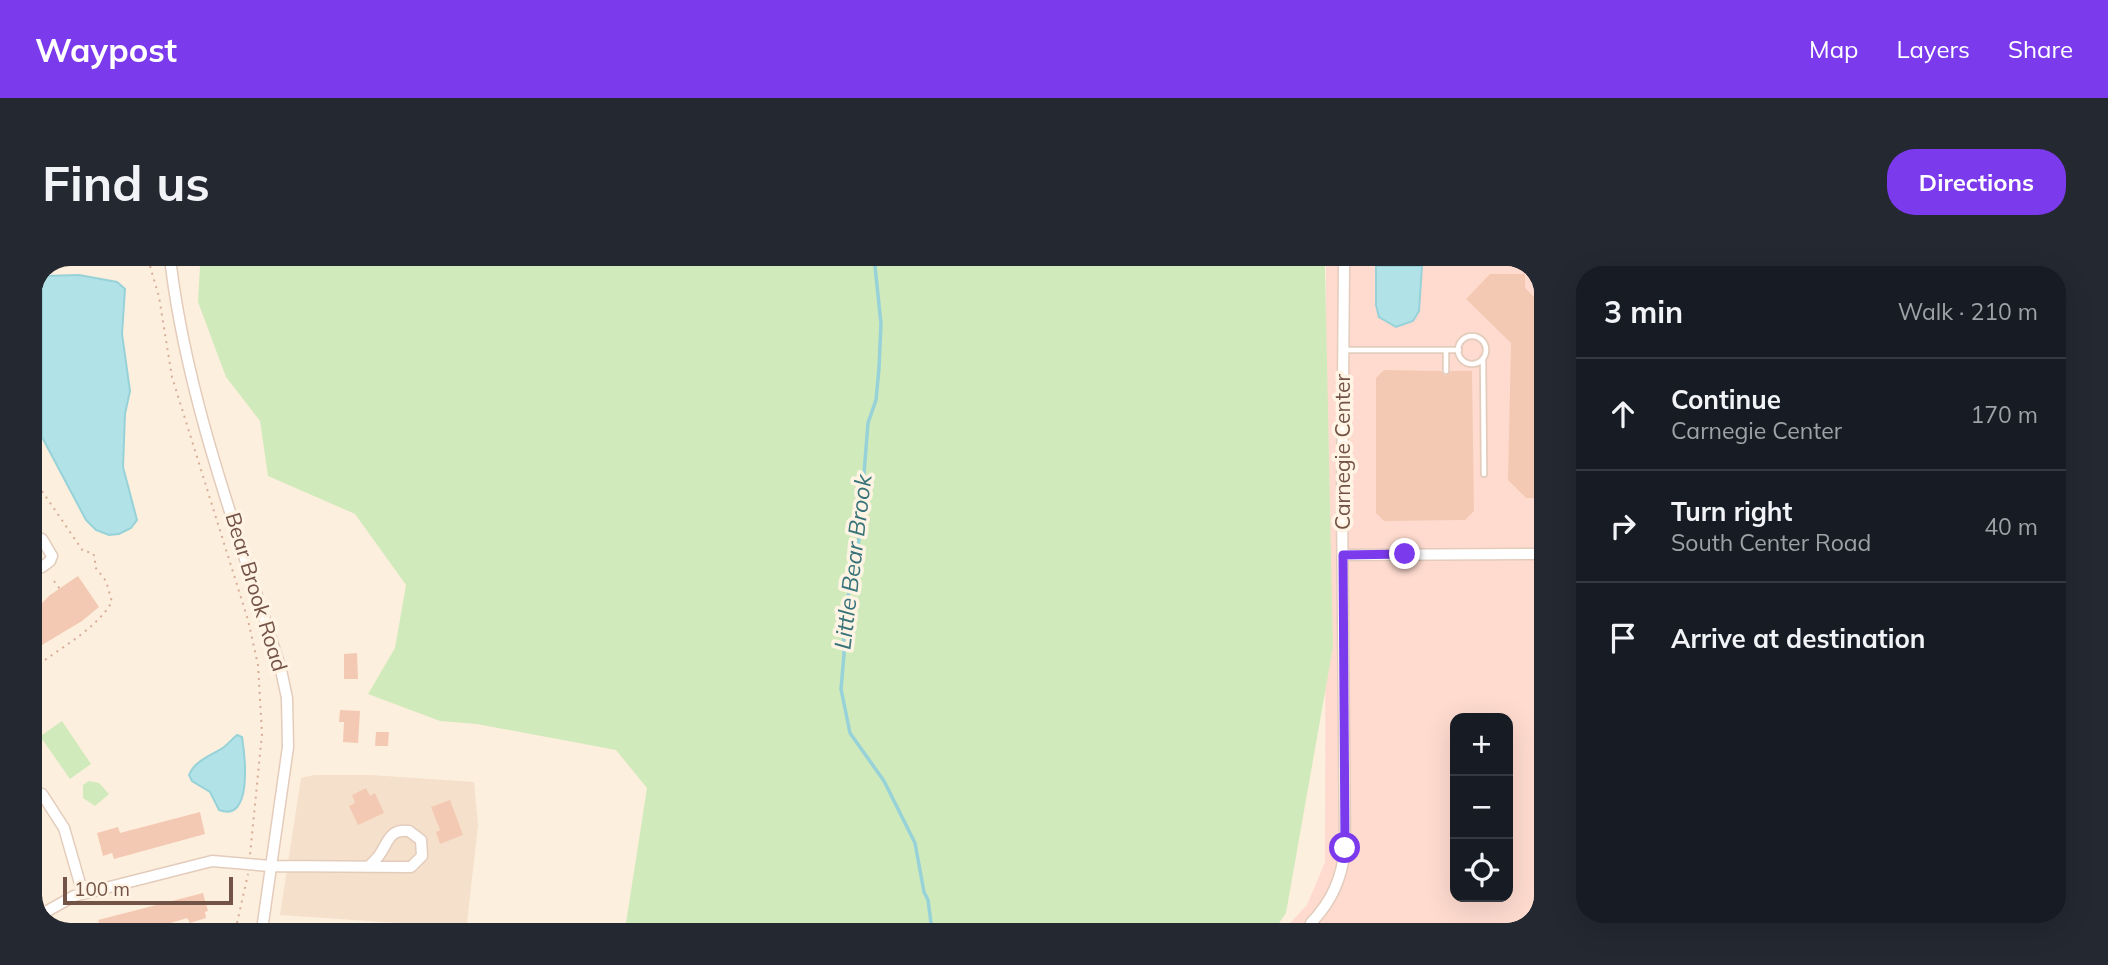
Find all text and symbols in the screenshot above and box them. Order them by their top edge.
text: Waypost [35,29,177,70]
text: Map [1809,34,1858,64]
text: Layers [1896,34,1970,64]
text: Share [2008,34,2073,64]
button: Directions [1887,149,2066,215]
text: Find us [42,152,210,213]
text: 3 min [1604,293,1683,331]
text: Walk · 210 m [1898,297,2038,326]
street label: Carnegie Center [1329,374,1355,530]
text: Continue [1671,383,1781,416]
icon: ahead [1604,395,1642,433]
text: 170 m [1970,400,2038,429]
text: Carnegie Center [1671,416,1842,445]
water label: Little Bear Brook [827,472,878,651]
text: Turn right [1671,495,1792,528]
icon: right [1604,507,1642,545]
street label: Bear Brook Road [220,509,293,674]
text: 40 m [1984,512,2038,541]
text: South Center Road [1671,528,1871,557]
route end [1389,538,1420,569]
icon: arrive [1604,619,1642,657]
text: Arrive at destination [1671,622,1926,655]
map controls [1450,713,1513,902]
button: + [1450,713,1513,776]
button: − [1450,776,1513,839]
route start [1329,832,1360,863]
button: locate [1450,839,1513,902]
scale bar [63,874,233,906]
text: 100 m [74,877,130,901]

